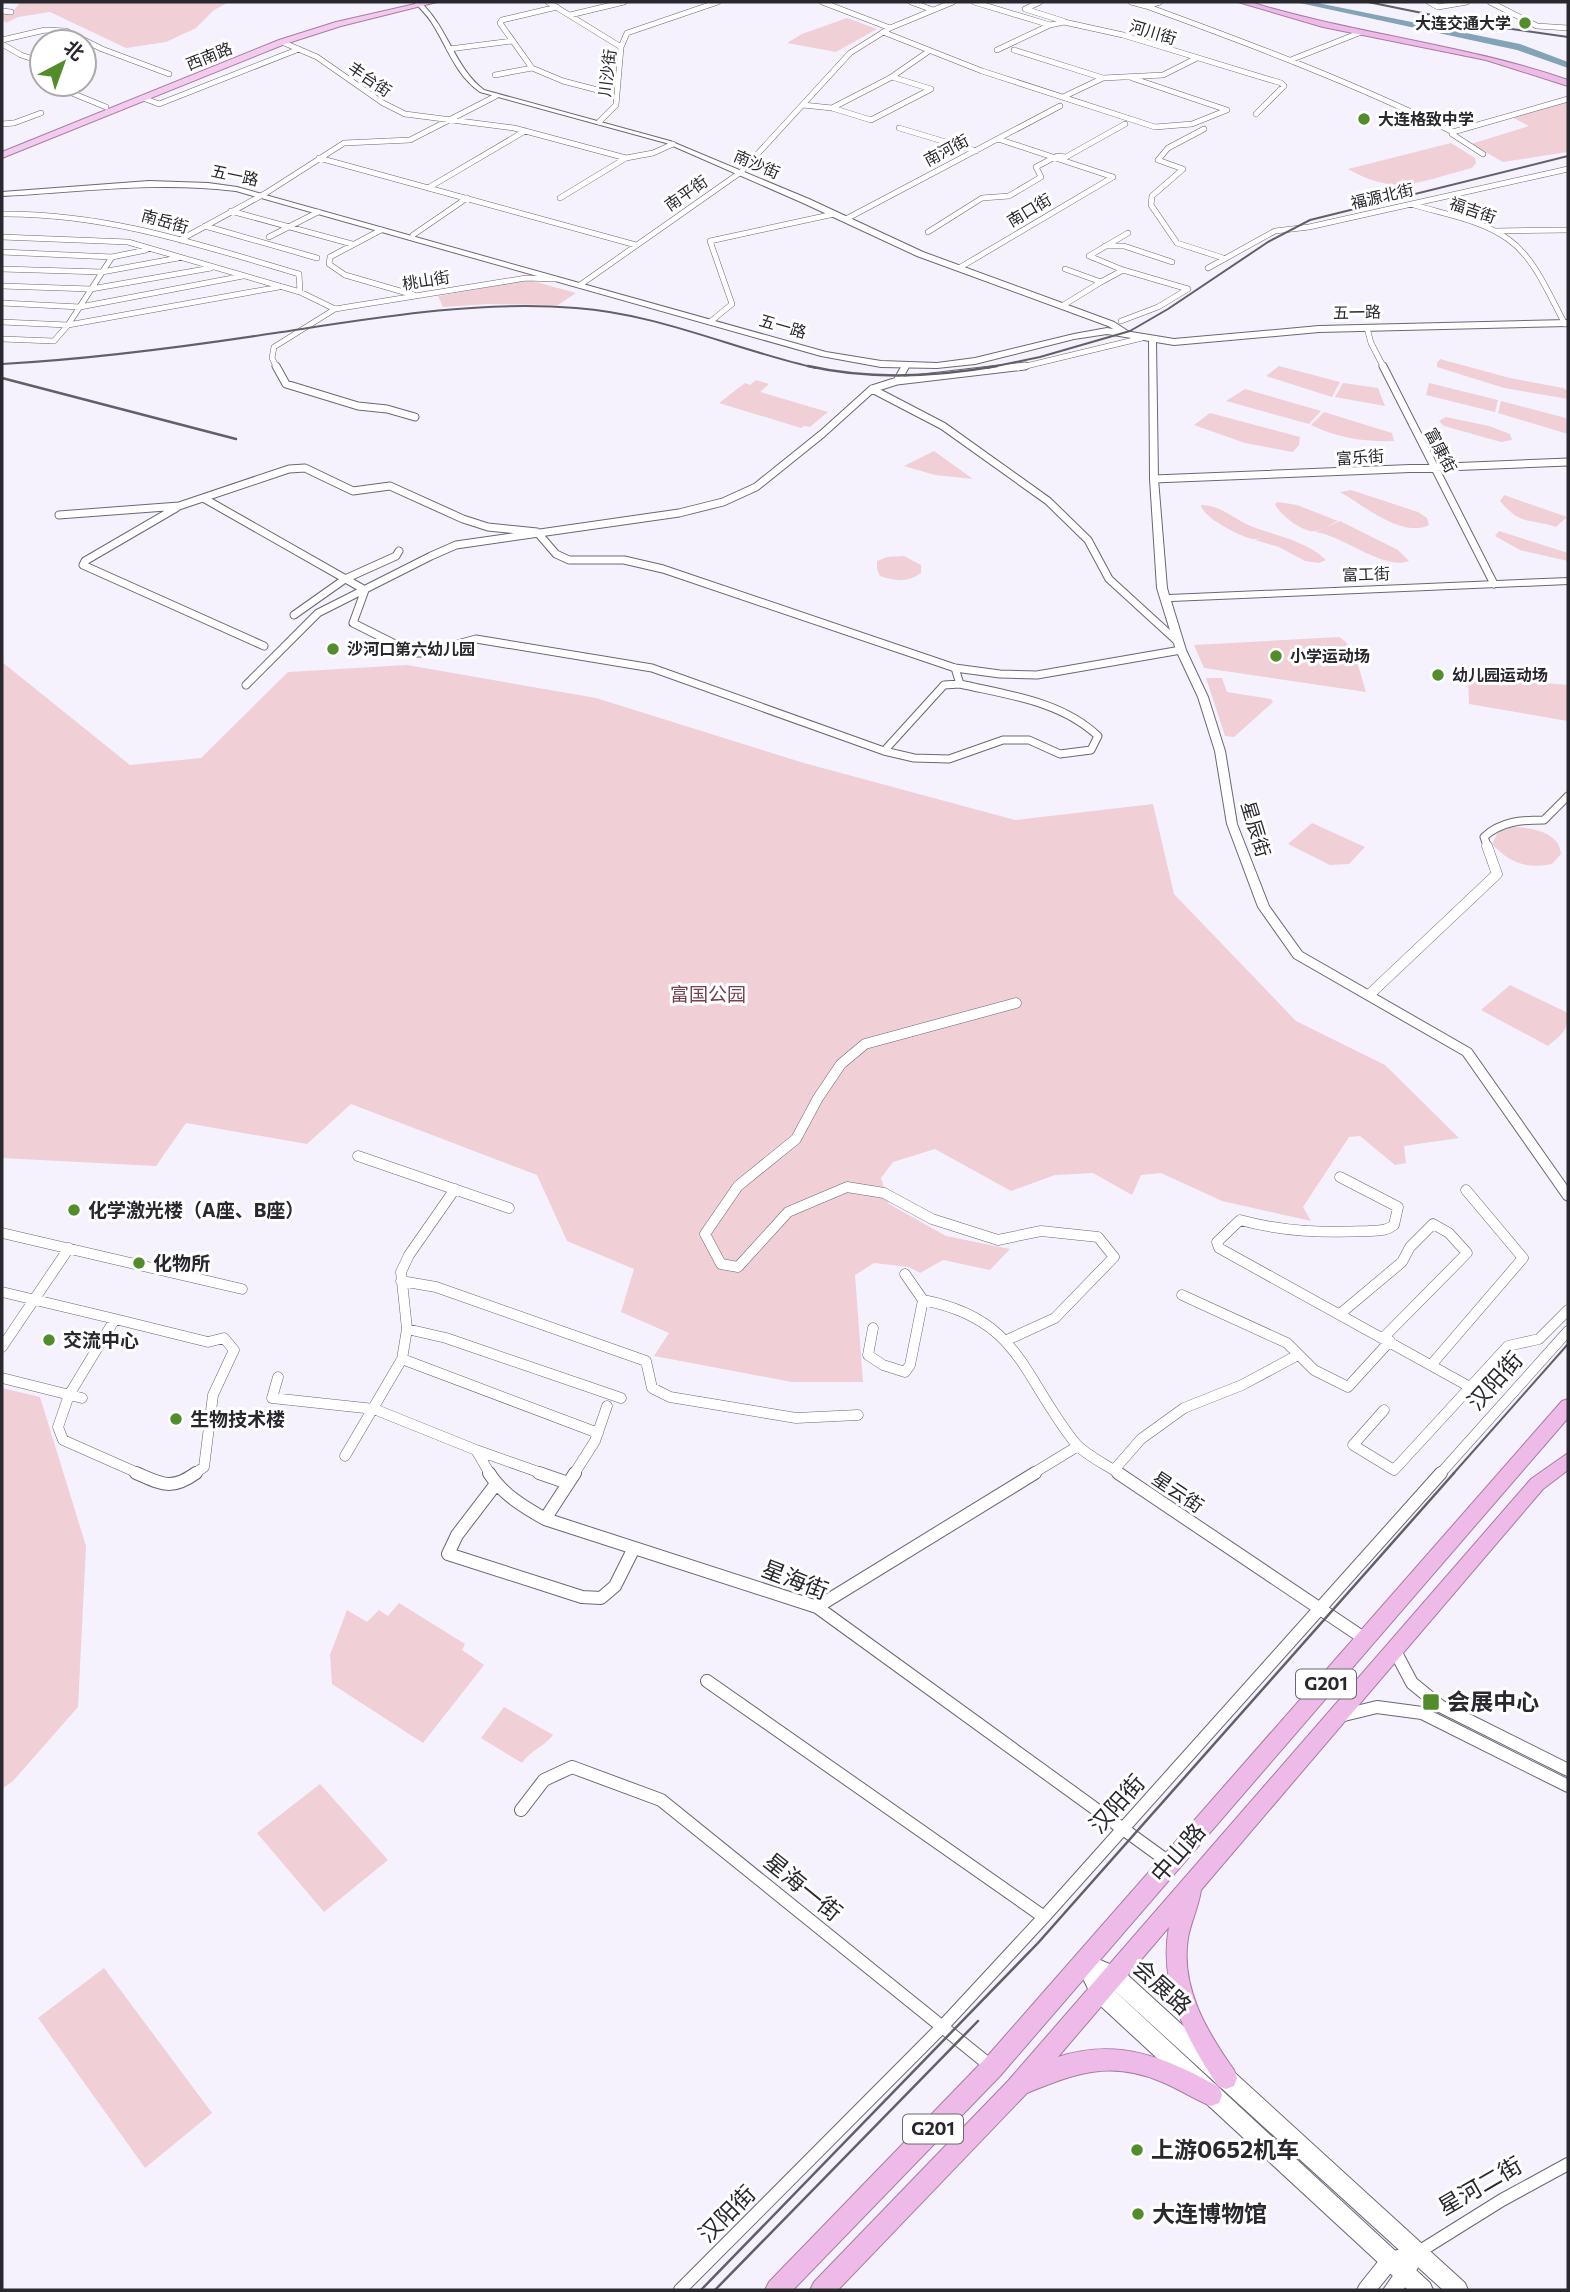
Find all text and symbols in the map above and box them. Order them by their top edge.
place label: 大连交通大学 [1415,13,1511,32]
street label: 河川街 [1127,15,1179,48]
marker: 大连交通大学 [1517,15,1533,31]
north arrow [28,28,98,98]
text: 北 [60,35,89,65]
street label: 西南路 [183,38,235,73]
street label: 川沙街 [594,48,619,98]
street label: 丰台街 [345,57,395,100]
place label: 大连格致中学 [1378,109,1474,128]
marker: 大连格致中学 [1356,111,1372,127]
street label: 南河街 [920,130,971,169]
street label: 南沙街 [731,145,783,182]
street label: 五一路 [210,160,261,189]
street label: 南平街 [661,171,711,214]
street label: 福源北街 [1349,179,1415,212]
street label: 南口街 [1003,189,1054,230]
street label: 福吉街 [1447,193,1499,226]
street label: 南岳街 [139,205,191,236]
street label: 桃山街 [401,266,451,293]
street label: 五一路 [1333,302,1381,321]
street label: 五一路 [757,310,809,341]
street label: 富康街 [1422,424,1461,475]
street label: 富乐街 [1335,445,1385,468]
street label: 富工街 [1342,563,1390,584]
place label: 沙河口第六幼儿园 [347,639,475,658]
marker: 沙河口第六幼儿园 [325,641,341,657]
place label: 小学运动场 [1290,646,1370,665]
marker: 小学运动场 [1268,648,1284,664]
place label: 幼儿园运动场 [1452,665,1548,684]
marker: 幼儿园运动场 [1430,667,1446,683]
street label: 星辰街 [1237,798,1276,859]
park label: 富国公园 [670,982,746,1005]
place label: 化学激光楼（A座、B座） [88,1198,304,1221]
marker: 化学激光楼（A座、B座） [66,1202,82,1218]
place label: 化物所 [153,1251,210,1274]
marker: 化物所 [131,1255,147,1271]
place label: 交流中心 [63,1328,139,1351]
marker: 交流中心 [41,1332,57,1348]
street label: 汉阳街 [1461,1345,1528,1415]
place label: 生物技术楼 [190,1407,285,1430]
marker: 生物技术楼 [168,1411,184,1427]
street label: 星云街 [1148,1466,1208,1517]
street label: 星海街 [758,1554,833,1605]
road number: G201 [1296,1670,1356,1699]
place label: 会展中心 [1447,1687,1539,1715]
marker: 会展中心 [1421,1692,1441,1712]
street label: 汉阳街 [1083,1768,1150,1838]
street label: 中山路 [1144,1817,1210,1888]
street label: 星海一街 [759,1846,848,1926]
street label: 会展路 [1128,1953,1198,2020]
road number: G201 [903,2115,963,2144]
place label: 上游0652机车 [1151,2135,1299,2163]
marker: 上游0652机车 [1129,2142,1145,2158]
street label: 星河二街 [1433,2150,1526,2220]
street label: 汉阳街 [692,2179,761,2248]
place label: 大连博物馆 [1152,2199,1267,2227]
marker: 大连博物馆 [1130,2206,1146,2222]

